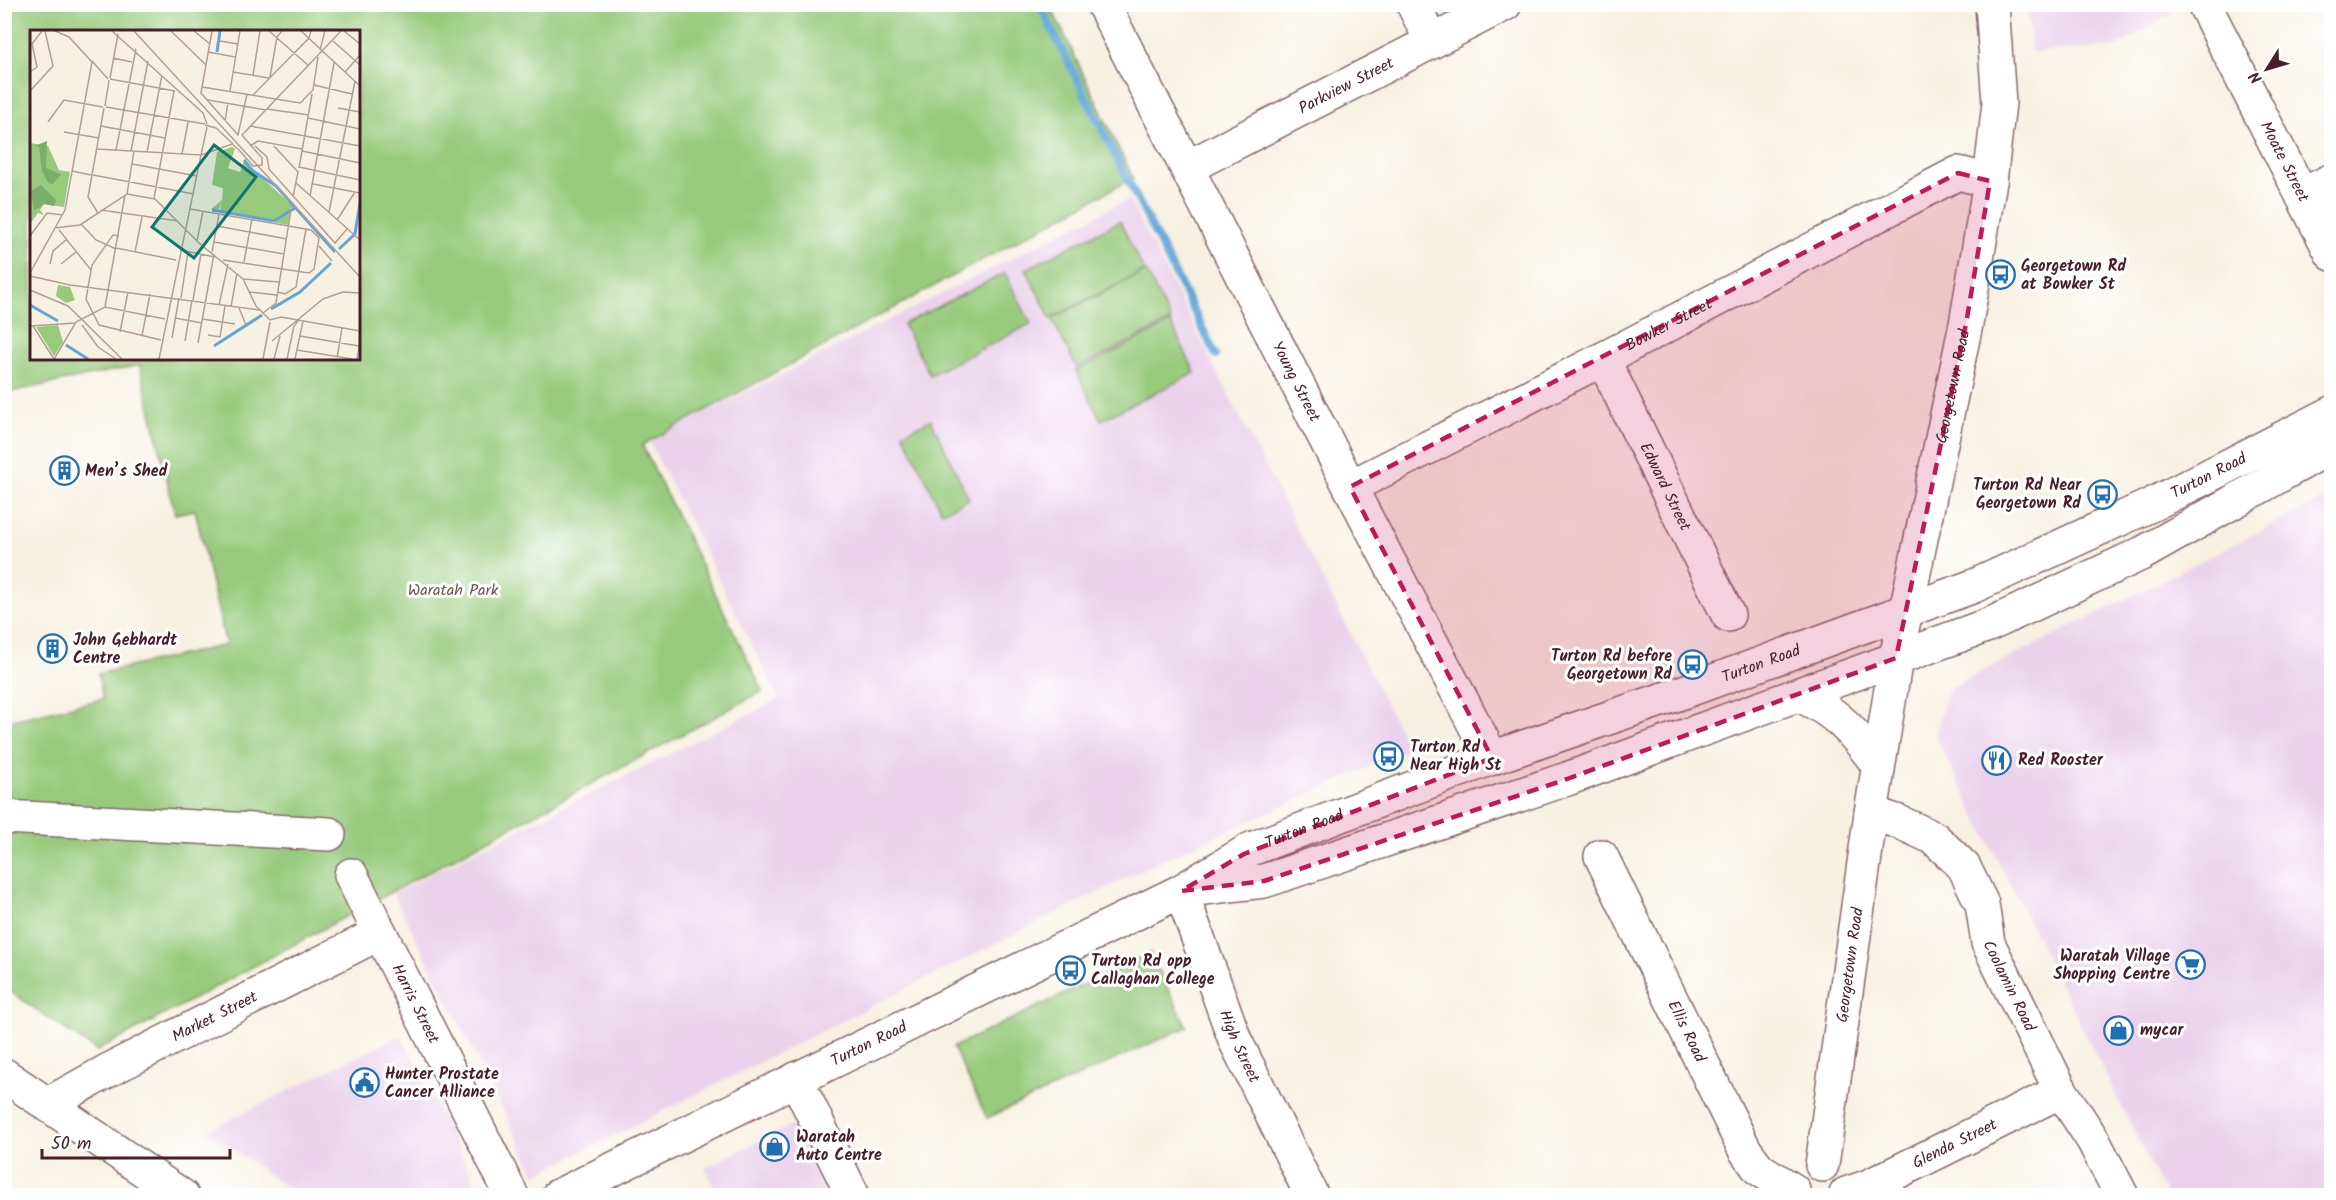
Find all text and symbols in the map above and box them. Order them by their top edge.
inset map [30,30,360,360]
north arrow [2237,39,2297,99]
street label: Parkview Street [1294,50,1399,121]
text: N [2243,66,2269,89]
street label: Moate Street [2254,117,2316,207]
place label: Georgetown Rd at Bowker St [2021,254,2126,297]
bus stop icon: Georgetown Rd at Bowker St [1984,259,2016,291]
street label: Bowker Street [1621,291,1718,358]
street label: Georgetown Road [1929,326,1977,445]
street label: Young Street [1265,337,1327,427]
street label: Edward Street [1633,438,1698,536]
street label: Turton Road [2166,446,2252,505]
building icon: Men’s Shed [48,455,80,487]
place label: Men’s Shed [85,459,168,484]
place label: Turton Rd Near Georgetown Rd [1973,473,2082,516]
bus stop icon: Turton Rd Near Georgetown Rd [2086,478,2118,510]
park label: Waratah Park [408,578,499,603]
place label: John Gebhardt Centre [73,628,178,671]
building icon: John Gebhardt Centre [36,633,68,665]
street label: Turton Road [1718,637,1805,689]
place label: Turton Rd before Georgetown Rd [1551,644,1672,687]
bus stop icon: Turton Rd before Georgetown Rd [1677,649,1709,681]
place label: Turton Rd Near High St [1410,735,1502,778]
bus stop icon: Turton Rd Near High St [1373,740,1405,772]
restaurant icon: Red Rooster [1981,744,2013,776]
place label: Red Rooster [2018,748,2104,773]
street label: Turton Road [1261,802,1348,855]
street label: Georgetown Road [1829,905,1870,1024]
street label: Coolamin Road [1976,936,2043,1037]
place label: Waratah Village Shopping Centre [2053,944,2170,987]
place label: Turton Rd opp Callaghan College [1091,949,1215,992]
supermarket icon: Waratah Village Shopping Centre [2175,949,2207,981]
bus stop icon: Turton Rd opp Callaghan College [1054,954,1086,986]
street label: Harris Street [385,959,446,1049]
street label: Market Street [167,984,263,1049]
street label: Ellis Road [1661,996,1713,1067]
street label: High Street [1213,1006,1267,1088]
street label: Turton Road [826,1014,912,1073]
shop icon: mycar [2103,1014,2135,1046]
place label: mycar [2140,1018,2184,1043]
place label: Hunter Prostate Cancer Alliance [385,1062,499,1105]
public building icon: Hunter Prostate Cancer Alliance [348,1067,380,1099]
street label: Glenda Street [1908,1112,2002,1175]
scale bar [42,1122,230,1160]
place label: Waratah Auto Centre [796,1125,882,1168]
text: 50 m [51,1130,91,1159]
shop icon: Waratah Auto Centre [759,1130,791,1162]

